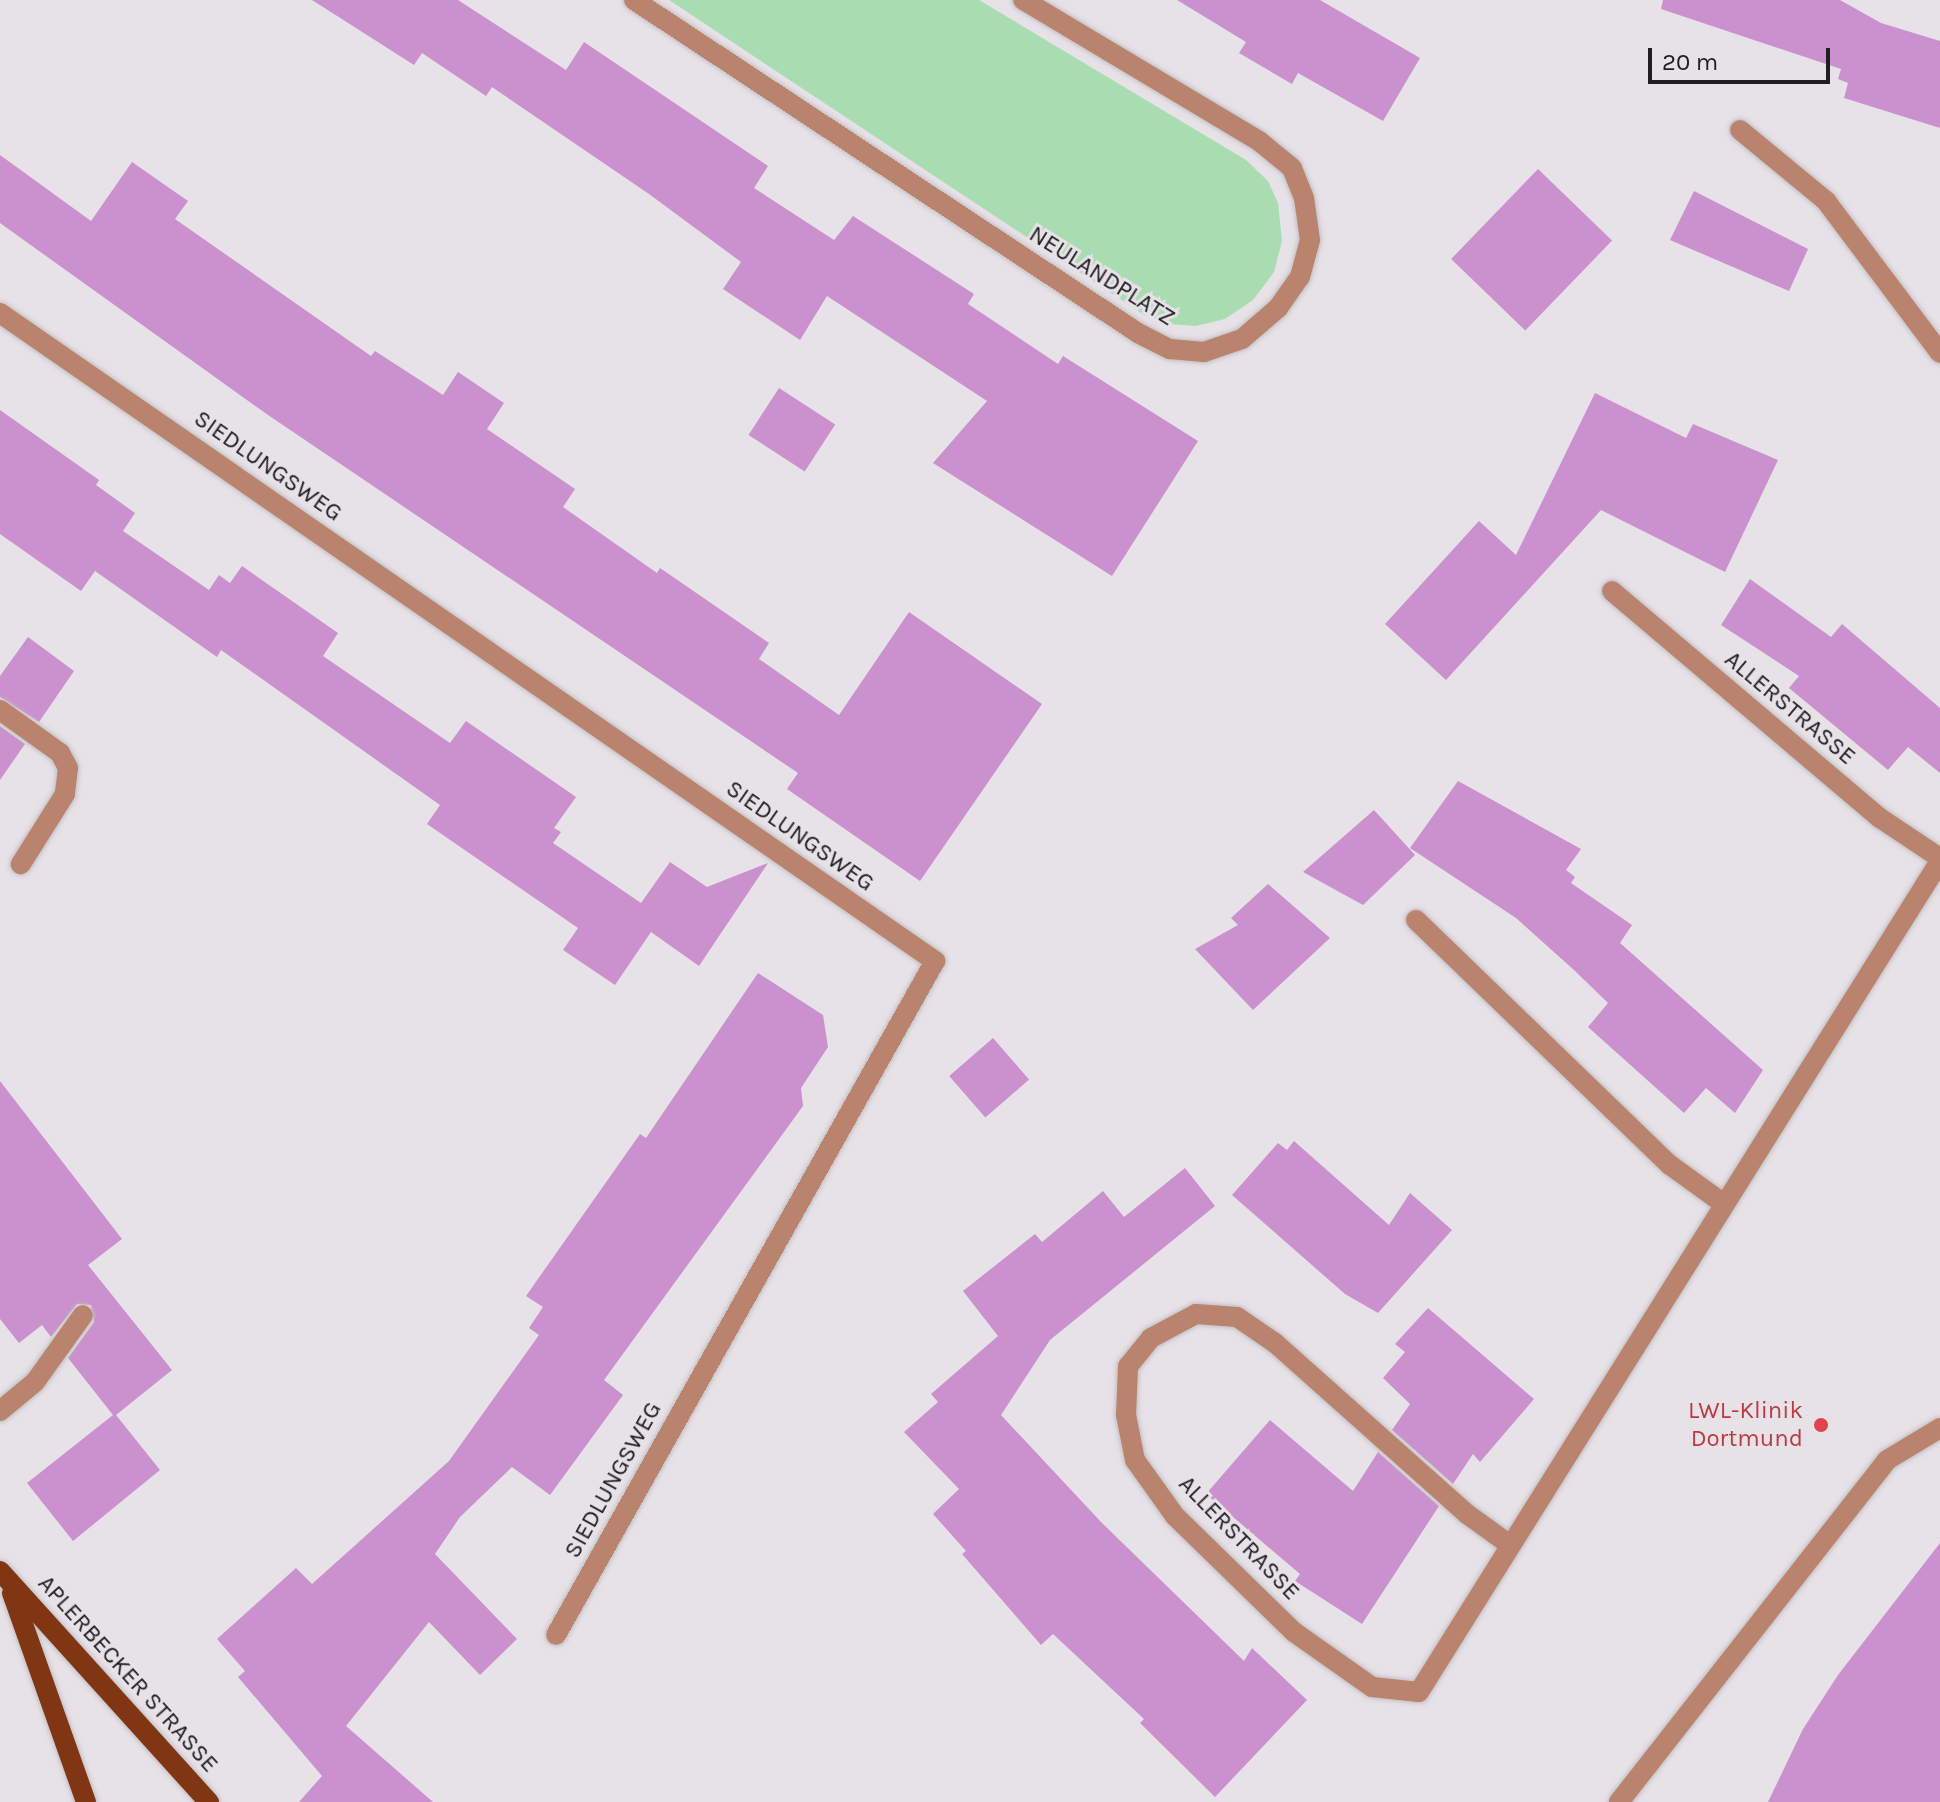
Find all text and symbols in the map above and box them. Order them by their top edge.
scale bar [1652,32,1834,82]
text: 20 m [1662,48,1718,76]
street label: NEULANDPLATZ [1024,220,1180,332]
street label: SIEDLUNGSWEG [188,404,348,528]
street label: ALLERSTRASSE [1719,645,1861,771]
street label: SIEDLUNGSWEG [720,774,880,898]
street label: SIEDLUNGSWEG [558,1397,668,1563]
place label: LWL-Klinik Dortmund [1688,1397,1803,1453]
marker: LWL-Klinik Dortmund [1810,1414,1832,1436]
street label: ALLERSTRASSE [1172,1470,1306,1606]
street label: APLERBECKER STRASSE [32,1569,224,1779]

